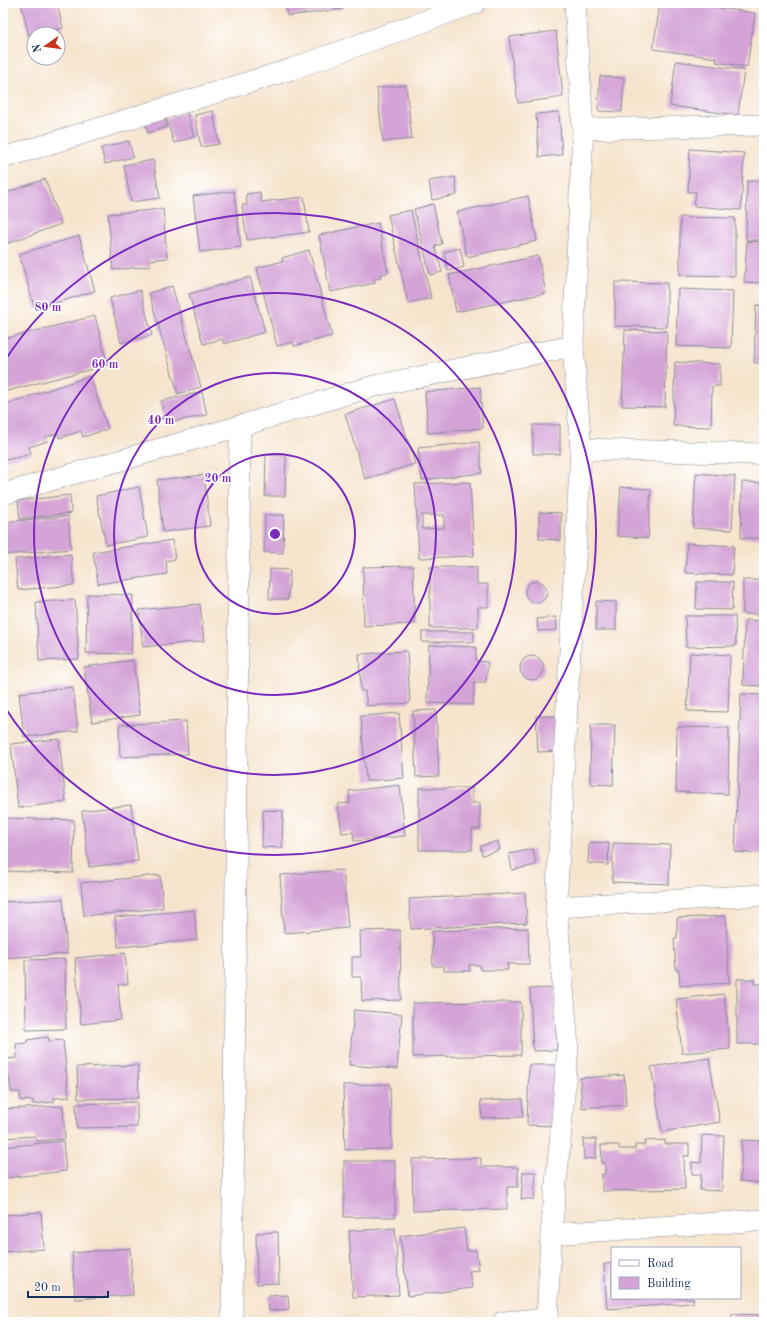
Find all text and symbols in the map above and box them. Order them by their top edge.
north arrow [26,26,66,66]
text: N [31,42,44,53]
text: 80 m [35,302,62,314]
text: 60 m [92,359,119,371]
text: 40 m [148,415,175,427]
text: 20 m [205,473,232,485]
centre of rings [268,527,282,541]
legend [611,1247,741,1299]
text: Road [647,1258,674,1270]
scale bar [28,1273,108,1299]
text: Building [647,1278,691,1290]
text: 20 m [34,1282,61,1294]

